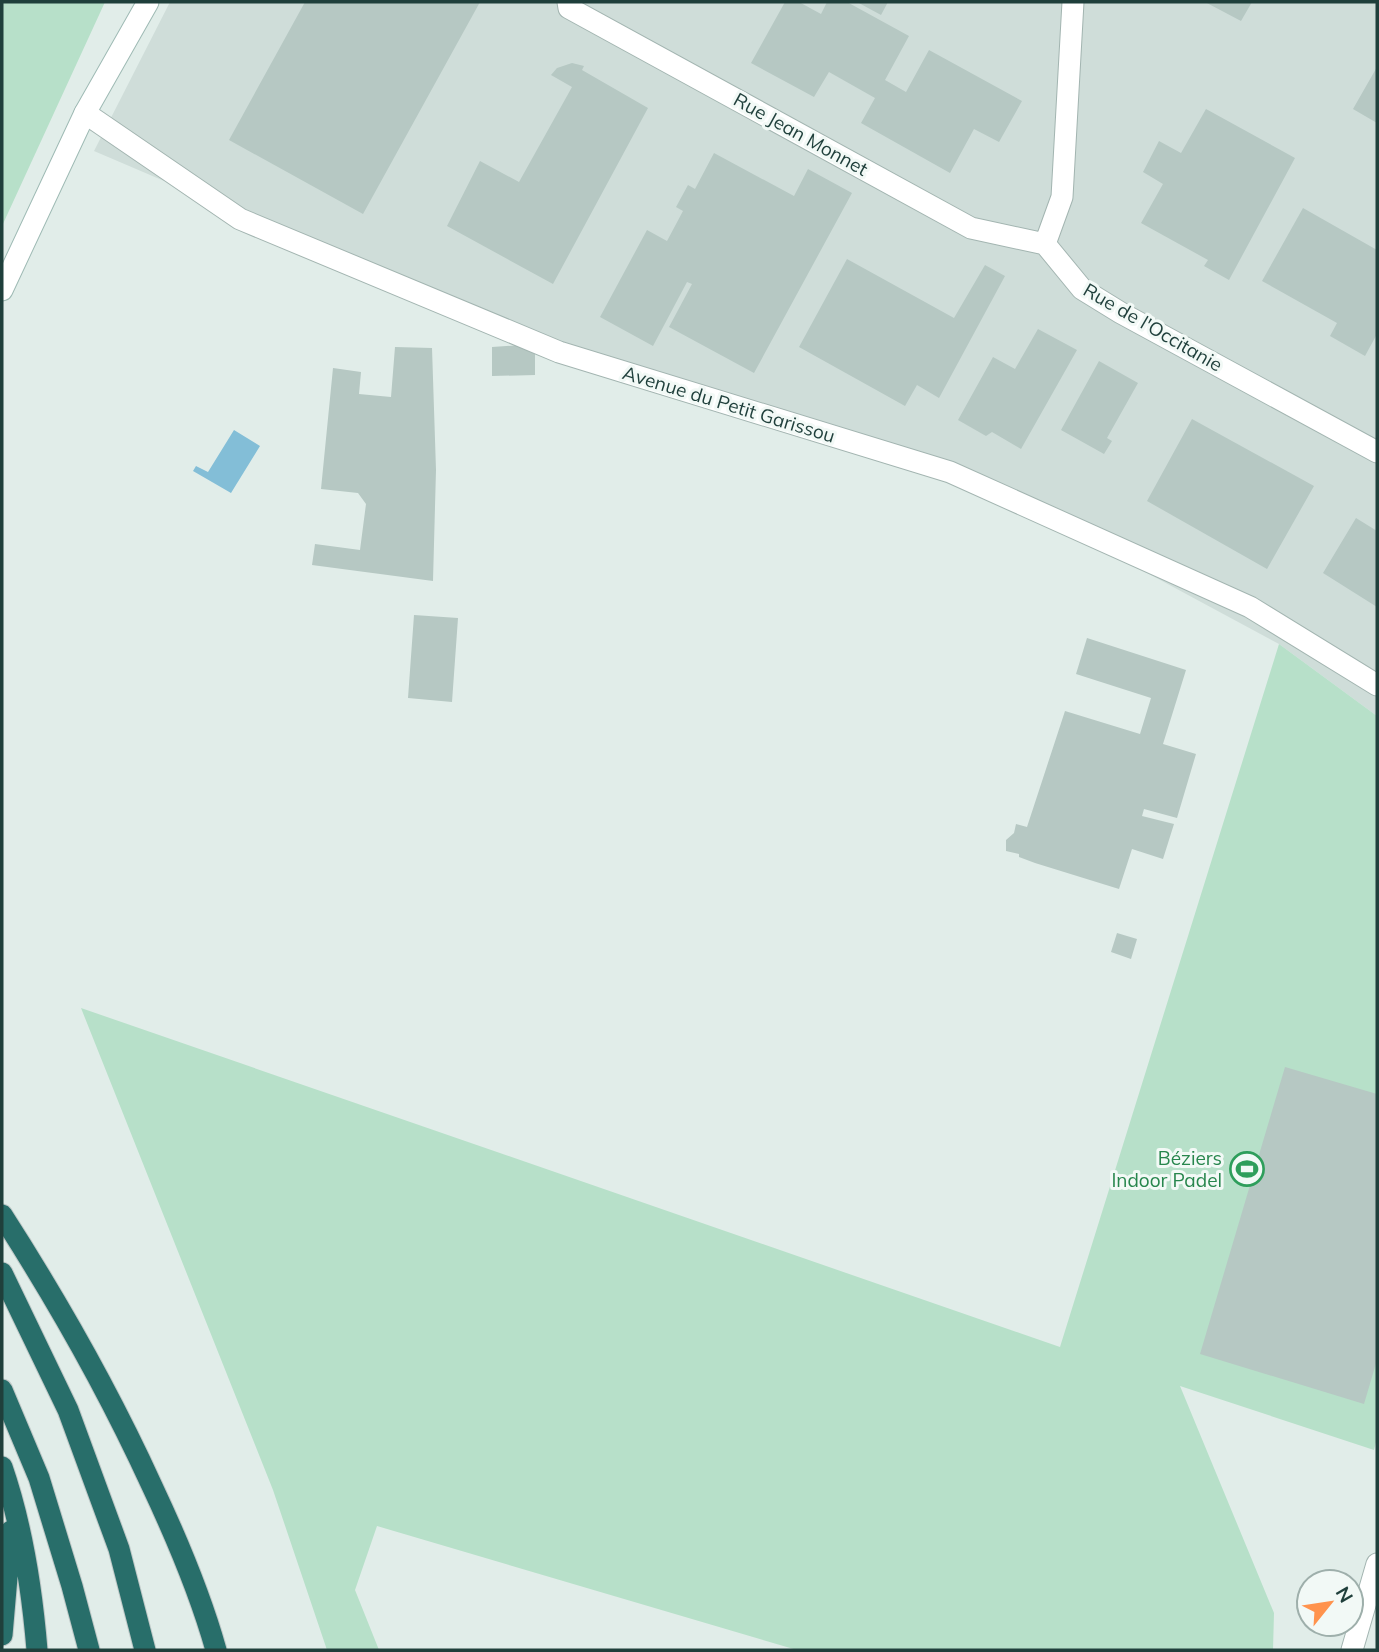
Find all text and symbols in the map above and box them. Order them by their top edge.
street label: Rue Jean Monnet [730,87,873,181]
street label: Rue de l'Occitanie [1079,277,1227,377]
street label: Avenue du Petit Garissou [620,360,838,448]
place label: Béziers Indoor Padel [1111,1146,1222,1192]
sports icon: Béziers Indoor Padel [1228,1150,1266,1188]
north arrow [1295,1568,1365,1638]
text: N [1331,1582,1359,1607]

